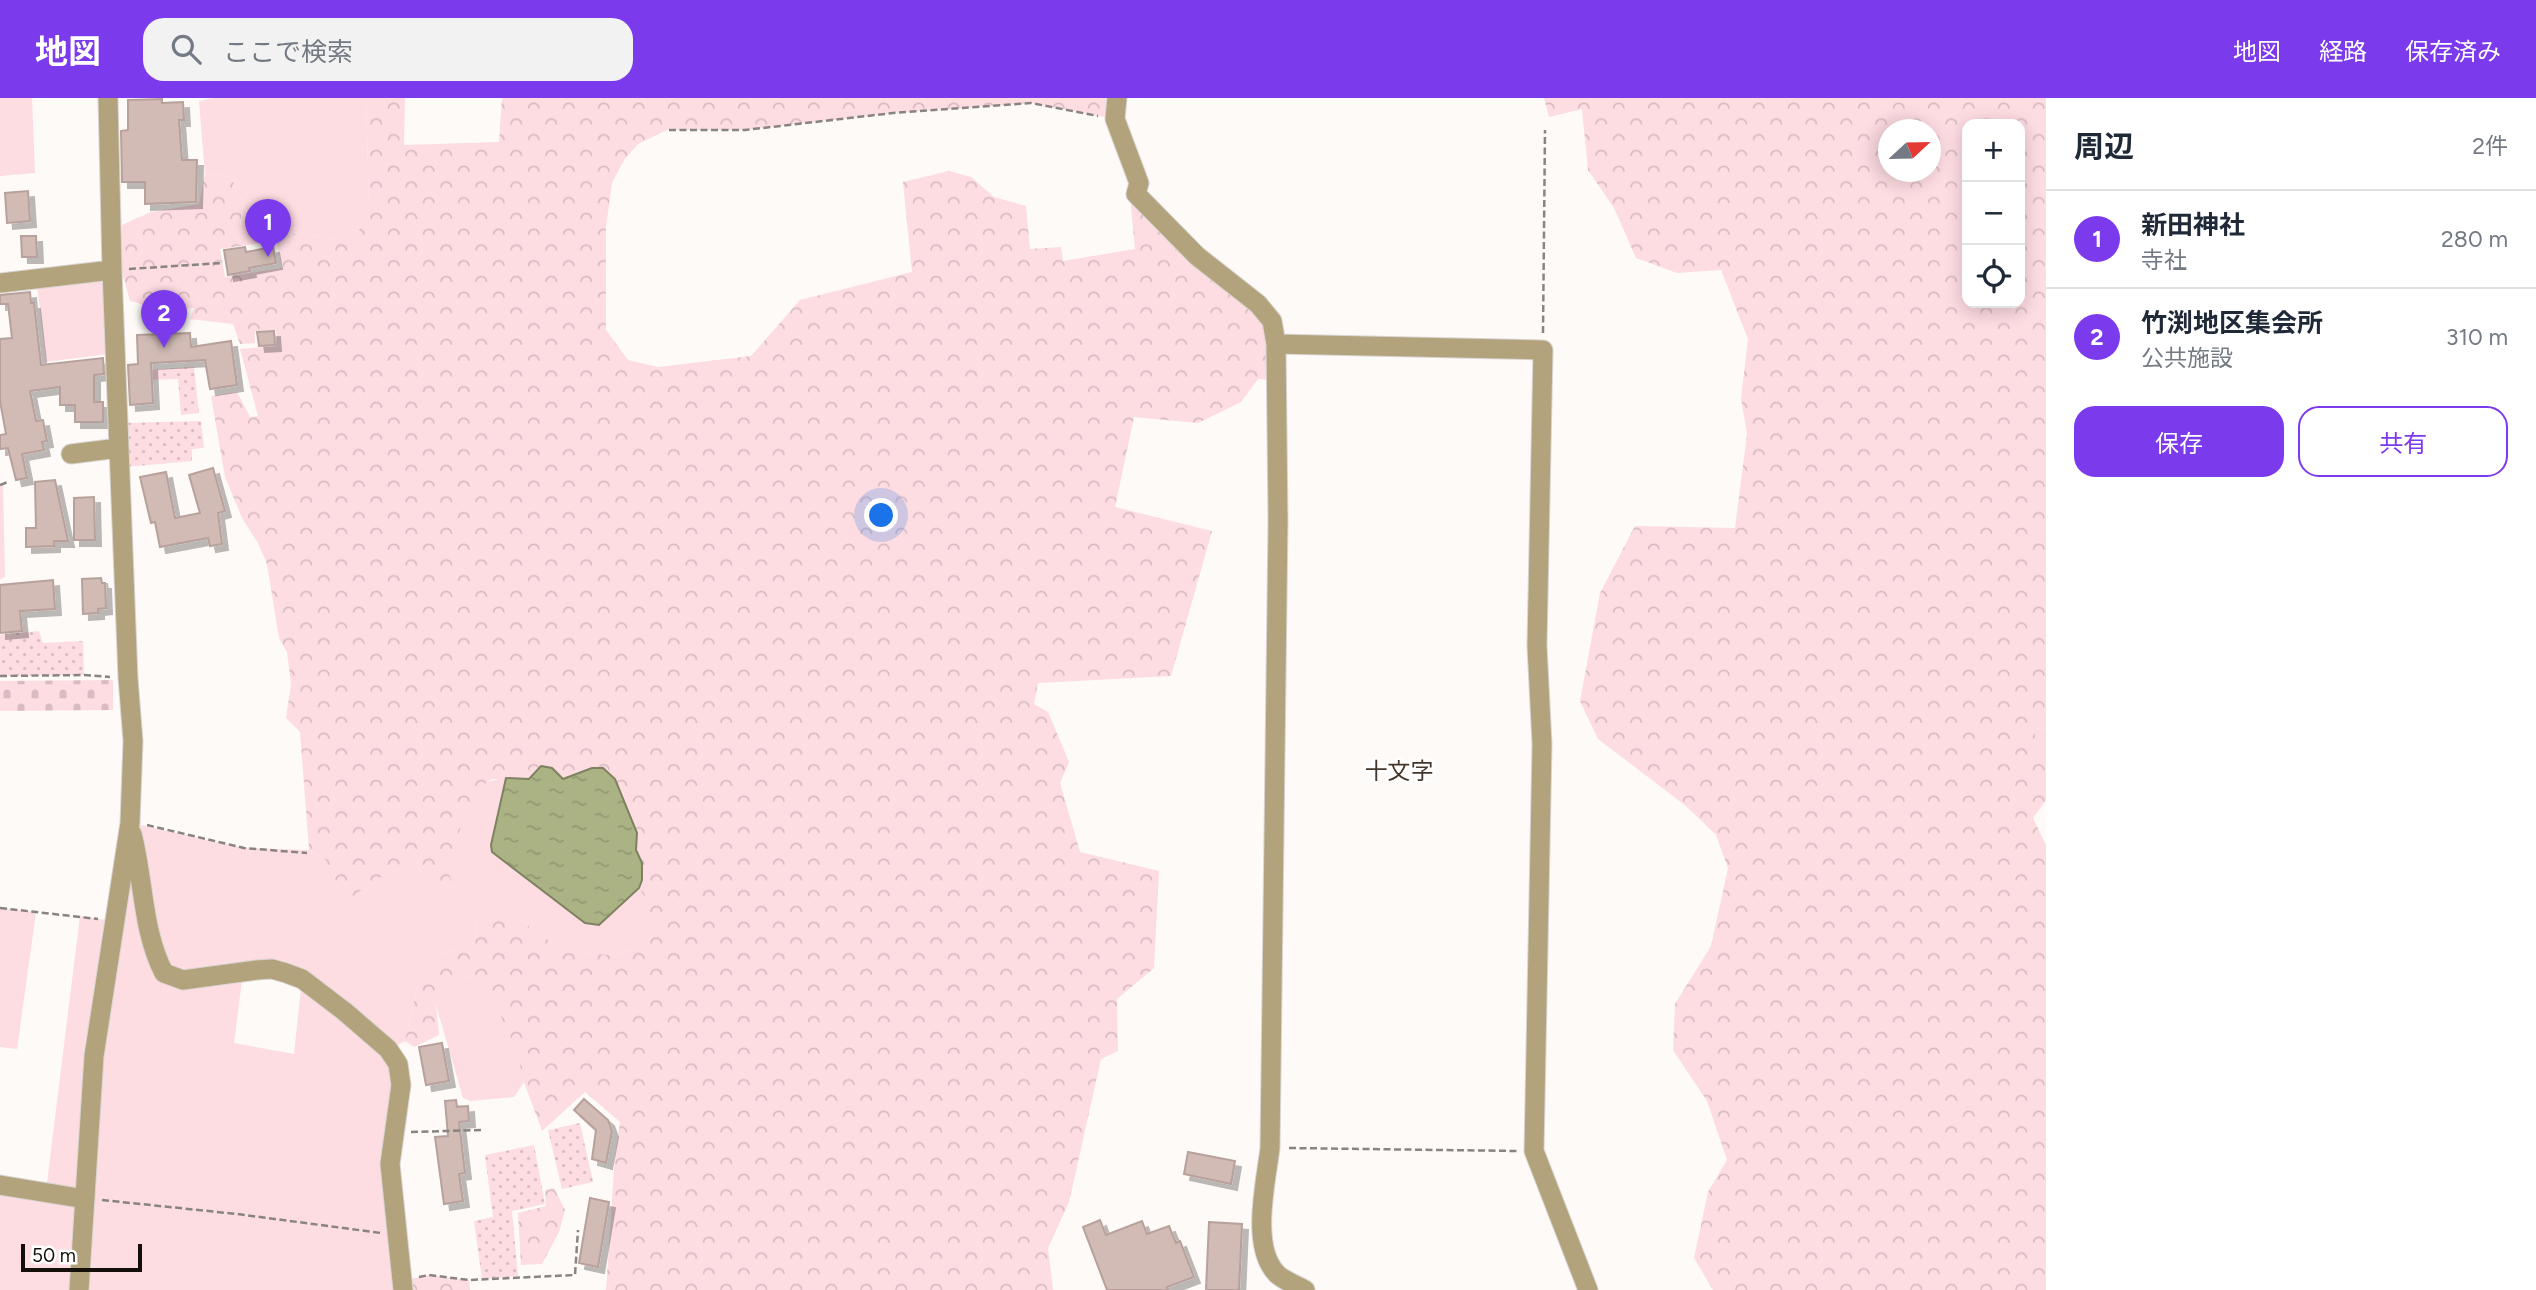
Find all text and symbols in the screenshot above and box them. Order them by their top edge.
search box [143,18,633,81]
icon: search [167,30,205,68]
text: 地図 [35,32,101,71]
text: ここで検索 [223,36,353,68]
text: 地図 [2233,37,2281,66]
text: 経路 [2319,37,2367,66]
text: 保存済み [2405,37,2501,66]
north arrow [1878,119,1941,182]
map controls [1962,119,2025,308]
button: + [1962,119,2025,182]
text: 周辺 [2074,128,2134,165]
text: 2件 [2472,132,2508,160]
button: − [1962,182,2025,245]
pin: 1 [245,199,291,257]
text: 新田神社 [2141,209,2245,241]
text: 1 [2092,225,2102,253]
text: 280 m [2441,225,2508,253]
button: locate [1962,245,2025,308]
text: 寺社 [2141,246,2187,274]
pin: 2 [141,290,187,348]
text: 竹渕地区集会所 [2141,307,2323,339]
text: 2 [2090,323,2104,351]
text: 310 m [2446,323,2508,351]
text: 公共施設 [2141,344,2233,372]
button: 保存 [2074,406,2284,477]
button: 共有 [2298,406,2508,477]
your location [864,498,898,532]
district label: 十文字 [1365,757,1434,785]
scale bar [21,1241,142,1273]
text: 50 m [32,1244,76,1267]

